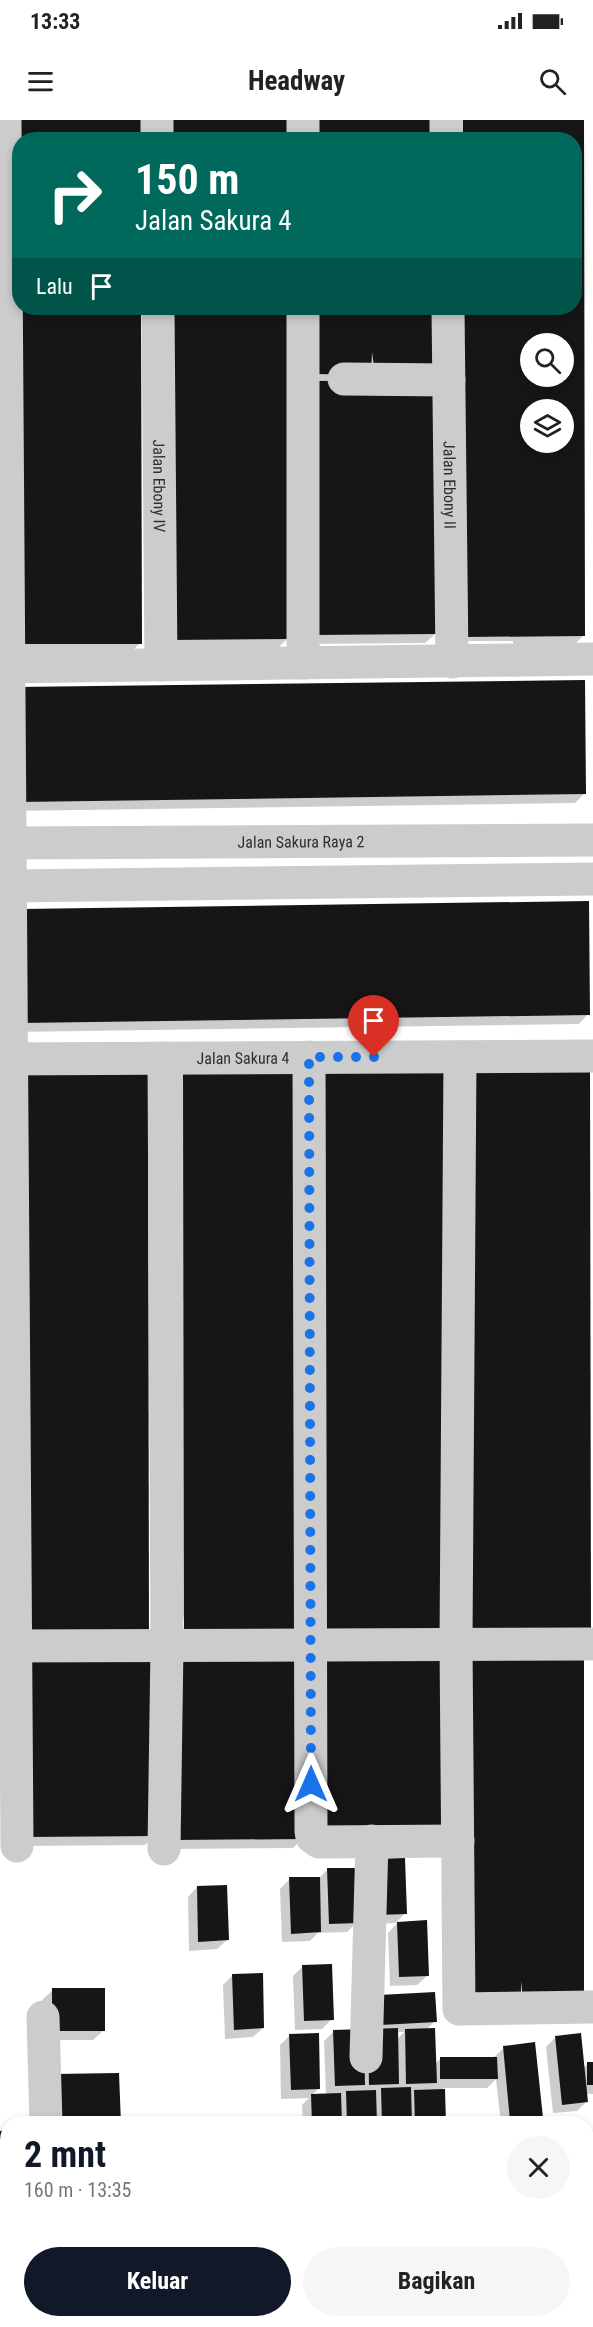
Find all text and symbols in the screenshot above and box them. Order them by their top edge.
text: 13:33 [30,9,81,34]
icon: menu [24,65,57,98]
text: Headway [248,65,345,97]
icon: search [536,65,569,98]
text: 150 m [135,155,240,204]
icon: right [36,156,114,234]
text: Jalan Sakura 4 [135,205,292,237]
icon: arrive [85,270,118,303]
text: Lalu [36,274,73,299]
map controls [520,333,574,453]
button: search [520,333,574,387]
button: layers [520,399,574,453]
street label: Jalan Ebony IV [150,439,169,533]
street label: Jalan Ebony II [440,441,460,529]
street label: Jalan Sakura Raya 2 [238,832,365,851]
pin [348,995,399,1057]
icon: arrive [357,1004,390,1037]
street label: Jalan Sakura 4 [196,1048,290,1068]
position arrow [279,1752,343,1816]
text: 2 mnt [24,2134,106,2176]
button: close [507,2136,570,2199]
text: 160 m · 13:35 [24,2178,131,2202]
button: Keluar [24,2247,291,2316]
button: Bagikan [303,2247,570,2316]

